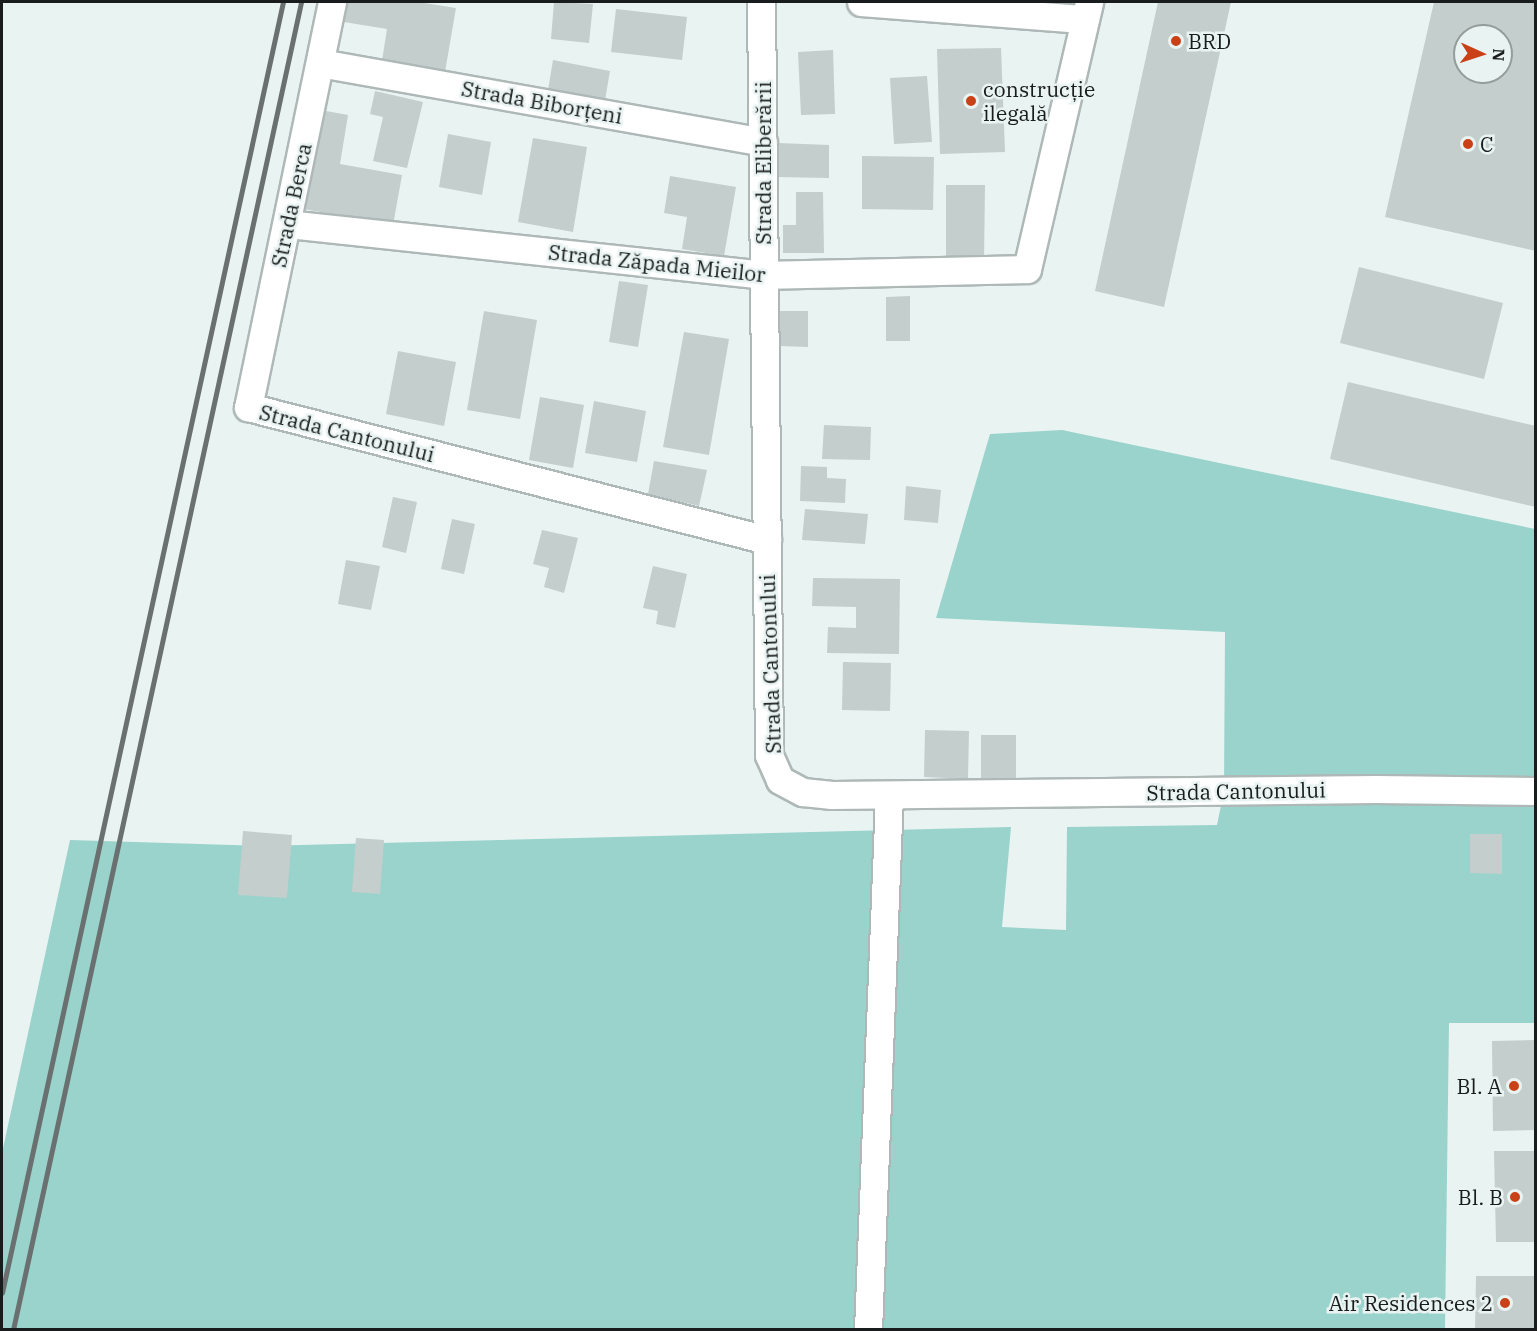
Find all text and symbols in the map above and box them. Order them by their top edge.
north arrow [1453,24,1513,84]
place label: BRD [1188,28,1231,54]
marker: BRD [1169,34,1183,48]
text: N [1489,48,1509,62]
street label: Strada Biborțeni [459,75,625,129]
place label: construcție ilegală [983,76,1095,126]
street label: Strada Eliberării [750,81,776,245]
marker: construcție ilegală [964,94,978,108]
place label: C [1480,131,1494,157]
marker: C [1461,137,1475,151]
street label: Strada Berca [266,141,316,269]
street label: Strada Zăpada Mieilor [547,239,767,287]
street label: Strada Cantonului [257,399,437,467]
street label: Strada Cantonului [754,574,786,754]
street label: Strada Cantonului [1146,777,1326,805]
place label: Bl. A [1457,1073,1502,1099]
marker: Bl. A [1507,1079,1521,1093]
place label: Bl. B [1458,1184,1503,1210]
marker: Bl. B [1508,1190,1522,1204]
place label: Air Residences 2 [1329,1290,1493,1316]
marker: Air Residences 2 [1498,1296,1512,1310]

